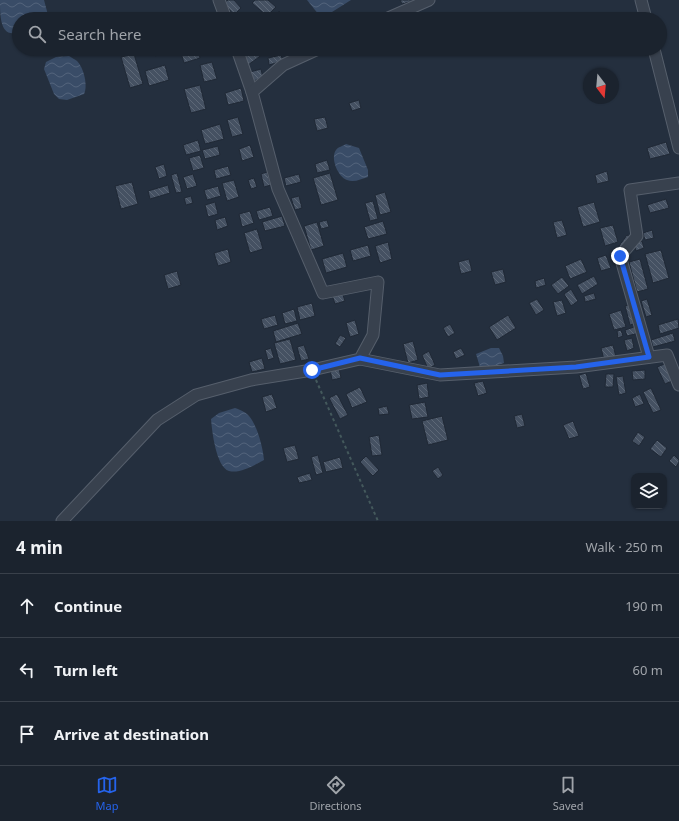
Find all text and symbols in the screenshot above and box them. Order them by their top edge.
search box [12,12,667,56]
icon: search [26,23,48,45]
text: Search here [58,24,141,44]
north arrow [583,68,619,104]
route end [611,247,629,265]
route start [303,361,321,379]
map controls [631,473,667,509]
button: layers [631,473,667,509]
text: 4 min [16,536,63,559]
text: Walk · 250 m [585,538,663,556]
icon: ahead [16,595,38,617]
text: Continue [54,596,122,616]
text: 190 m [625,597,663,615]
icon: left [16,659,38,681]
text: Turn left [54,660,118,680]
text: 60 m [633,661,663,679]
icon: arrive [16,723,38,745]
text: Arrive at destination [54,724,209,744]
tab: Map [96,774,118,813]
tab: Directions [309,774,362,813]
tab: Saved [553,774,583,813]

